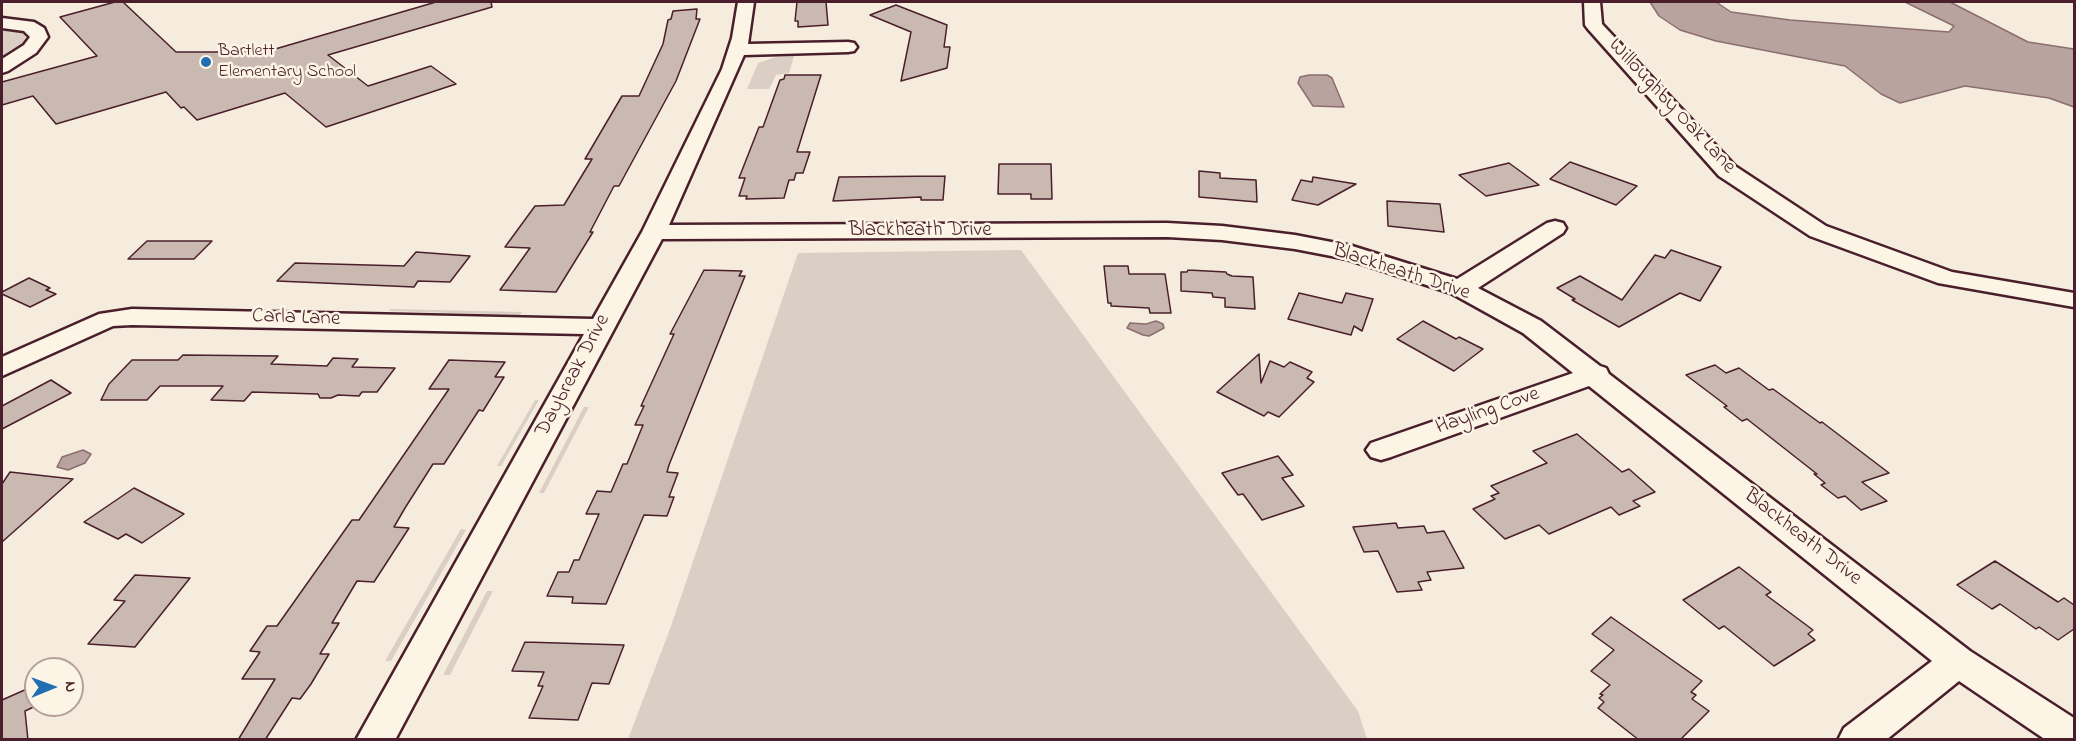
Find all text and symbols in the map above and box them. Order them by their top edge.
street label: Willoughby Oak Lane [1602,34,1740,180]
place label: Bartlett Elementary School [218,41,356,84]
marker: Bartlett Elementary School [199,55,213,69]
street label: Blackheath Drive [848,219,992,245]
street label: Blackheath Drive [1329,239,1473,307]
street label: Carla Lane [251,305,341,333]
street label: Daybreak Drive [531,310,617,442]
street label: Hayling Cove [1433,382,1543,442]
street label: Blackheath Drive [1738,484,1866,592]
north arrow [24,657,84,717]
text: N [58,681,82,692]

